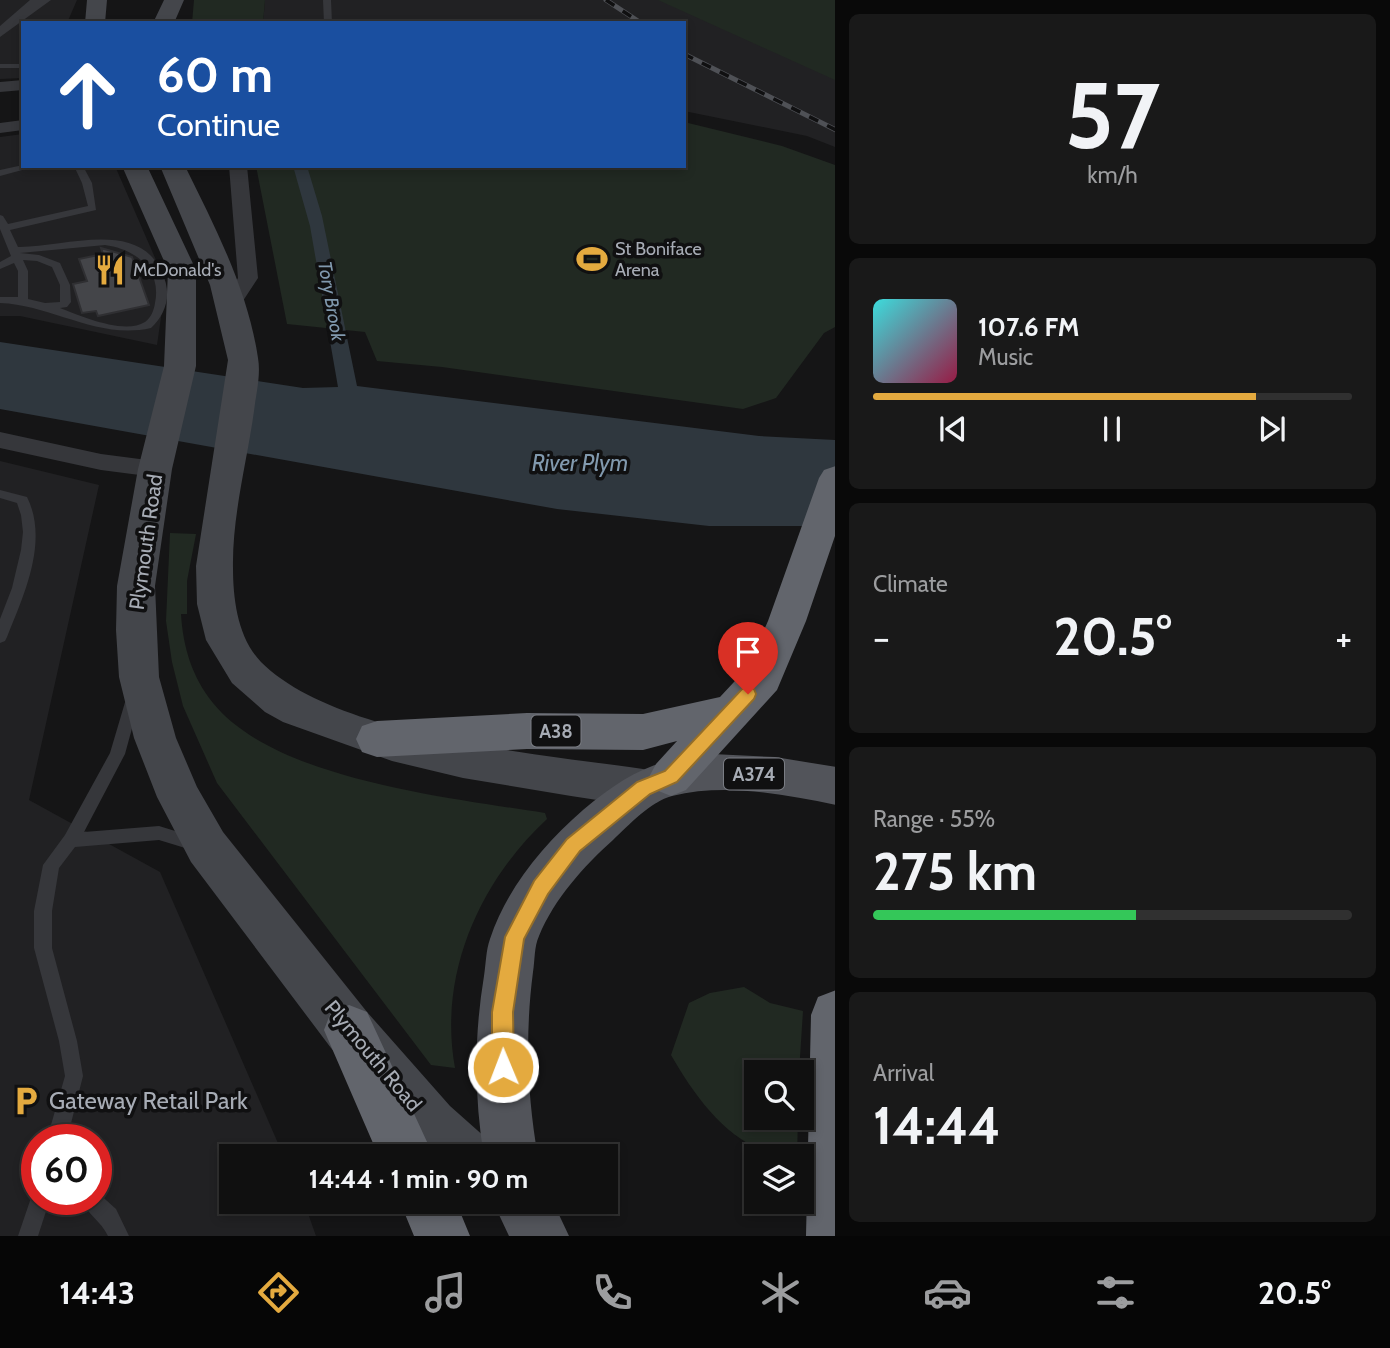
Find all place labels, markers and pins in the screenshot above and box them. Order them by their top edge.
place label: St Boniface Arena [615,238,702,281]
sports icon: St Boniface Arena [575,242,609,276]
restaurant icon: McDonald's [93,253,127,287]
place label: McDonald's [133,259,221,281]
pin [718,622,778,694]
parking icon: Gateway Retail Park [9,1084,43,1118]
place label: Gateway Retail Park [49,1086,248,1115]

